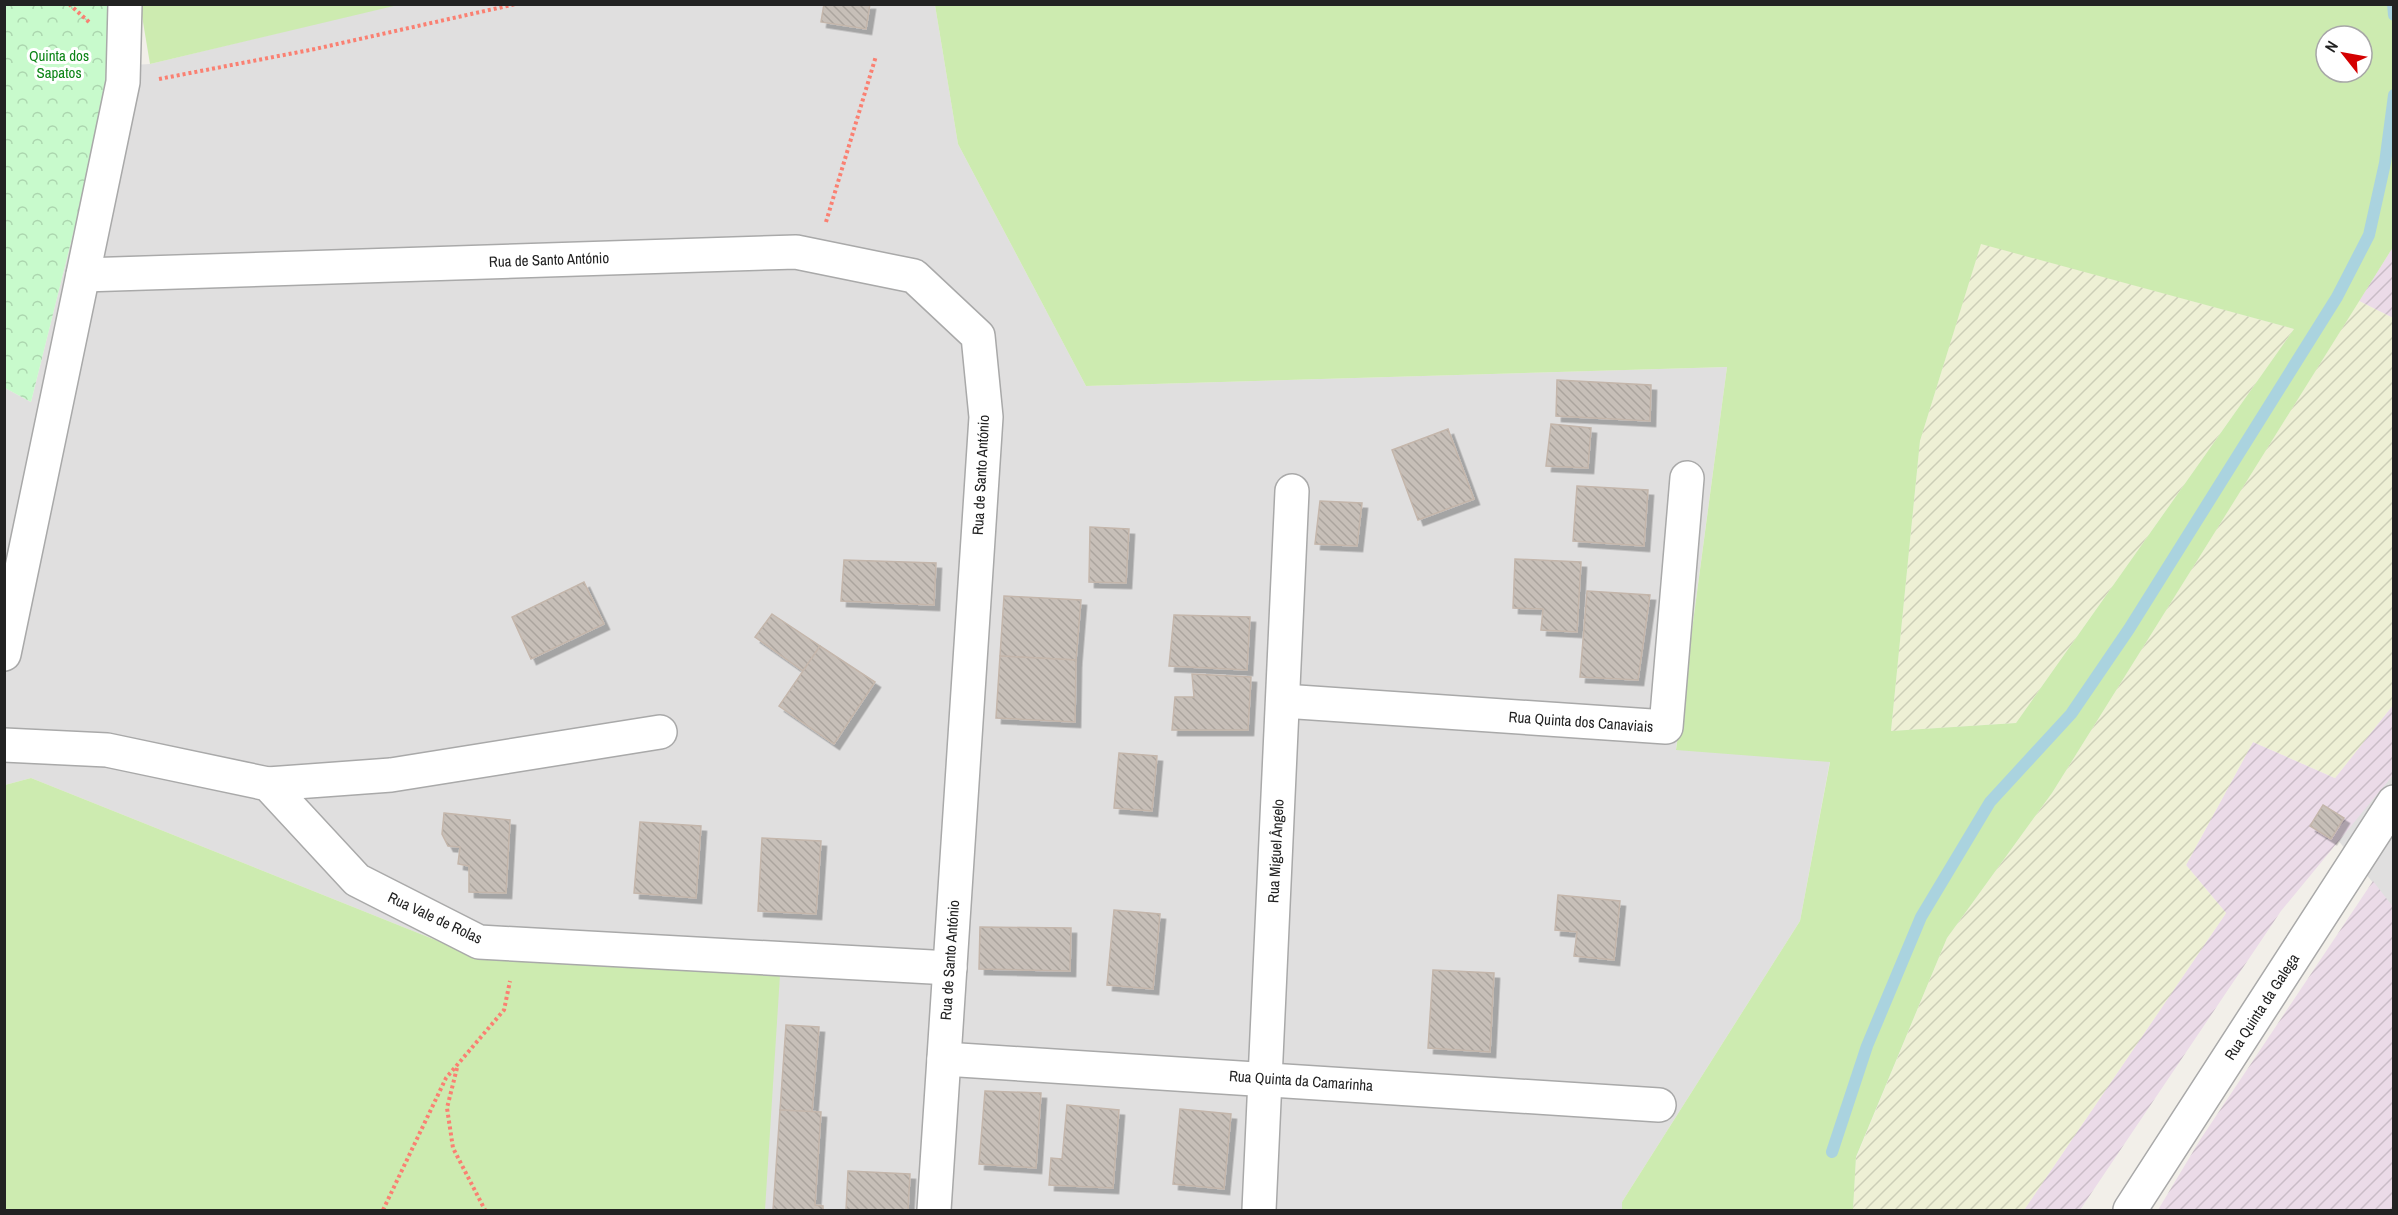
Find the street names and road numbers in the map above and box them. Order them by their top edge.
street label: Rua de Santo António [488,247,610,272]
street label: Rua de Santo António [967,414,994,536]
street label: Rua Quinta dos Canaviais [1508,706,1654,737]
street label: Rua Miguel Ângelo [1262,798,1289,903]
street label: Rua Vale de Rolas [385,887,486,949]
street label: Rua de Santo António [935,899,964,1021]
street label: Rua Quinta da Galega [2219,949,2304,1064]
street label: Rua Quinta da Camarinha [1228,1065,1374,1096]

